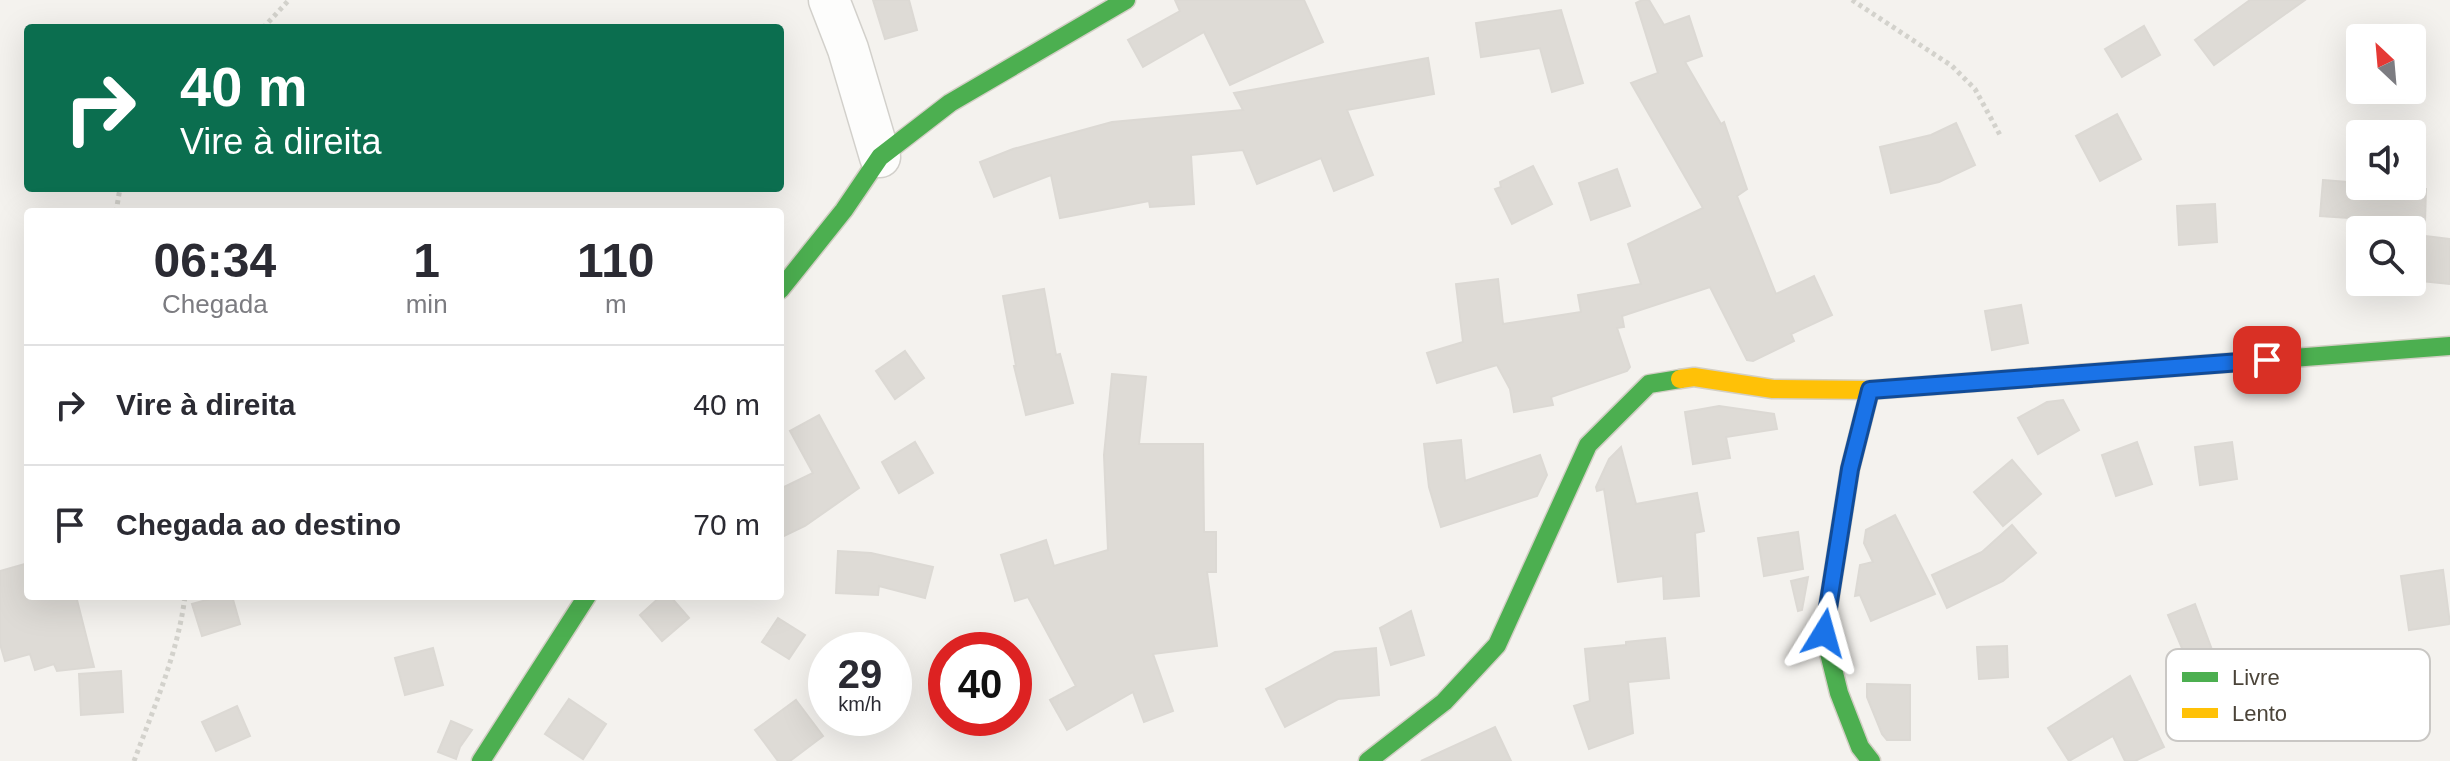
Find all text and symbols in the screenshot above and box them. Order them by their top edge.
north arrow [2346,24,2426,104]
map controls [2346,24,2426,296]
text: 40 m [180,55,308,118]
icon: right [48,56,152,160]
button: sound [2346,120,2426,200]
text: Vire à direita [180,121,381,162]
button: search [2346,216,2426,296]
text: 06:34 [153,234,276,287]
text: 1 [413,234,440,287]
text: 110 [577,234,655,287]
text: Chegada [162,289,268,319]
text: min [406,289,448,319]
text: m [605,289,627,319]
pin [2233,326,2301,394]
icon: arrive [2245,338,2289,382]
icon: right [48,383,92,427]
text: Vire à direita [116,388,296,421]
text: 40 m [693,388,760,421]
icon: arrive [48,503,92,547]
text: Chegada ao destino [116,508,401,541]
text: 70 m [693,508,760,541]
position arrow [1782,591,1866,675]
speed limit sign: 40 [928,632,1032,736]
legend [2166,649,2430,741]
text: 29 [838,652,882,696]
text: Livre [2232,665,2280,690]
text: km/h [838,693,882,715]
text: Lento [2232,701,2287,726]

